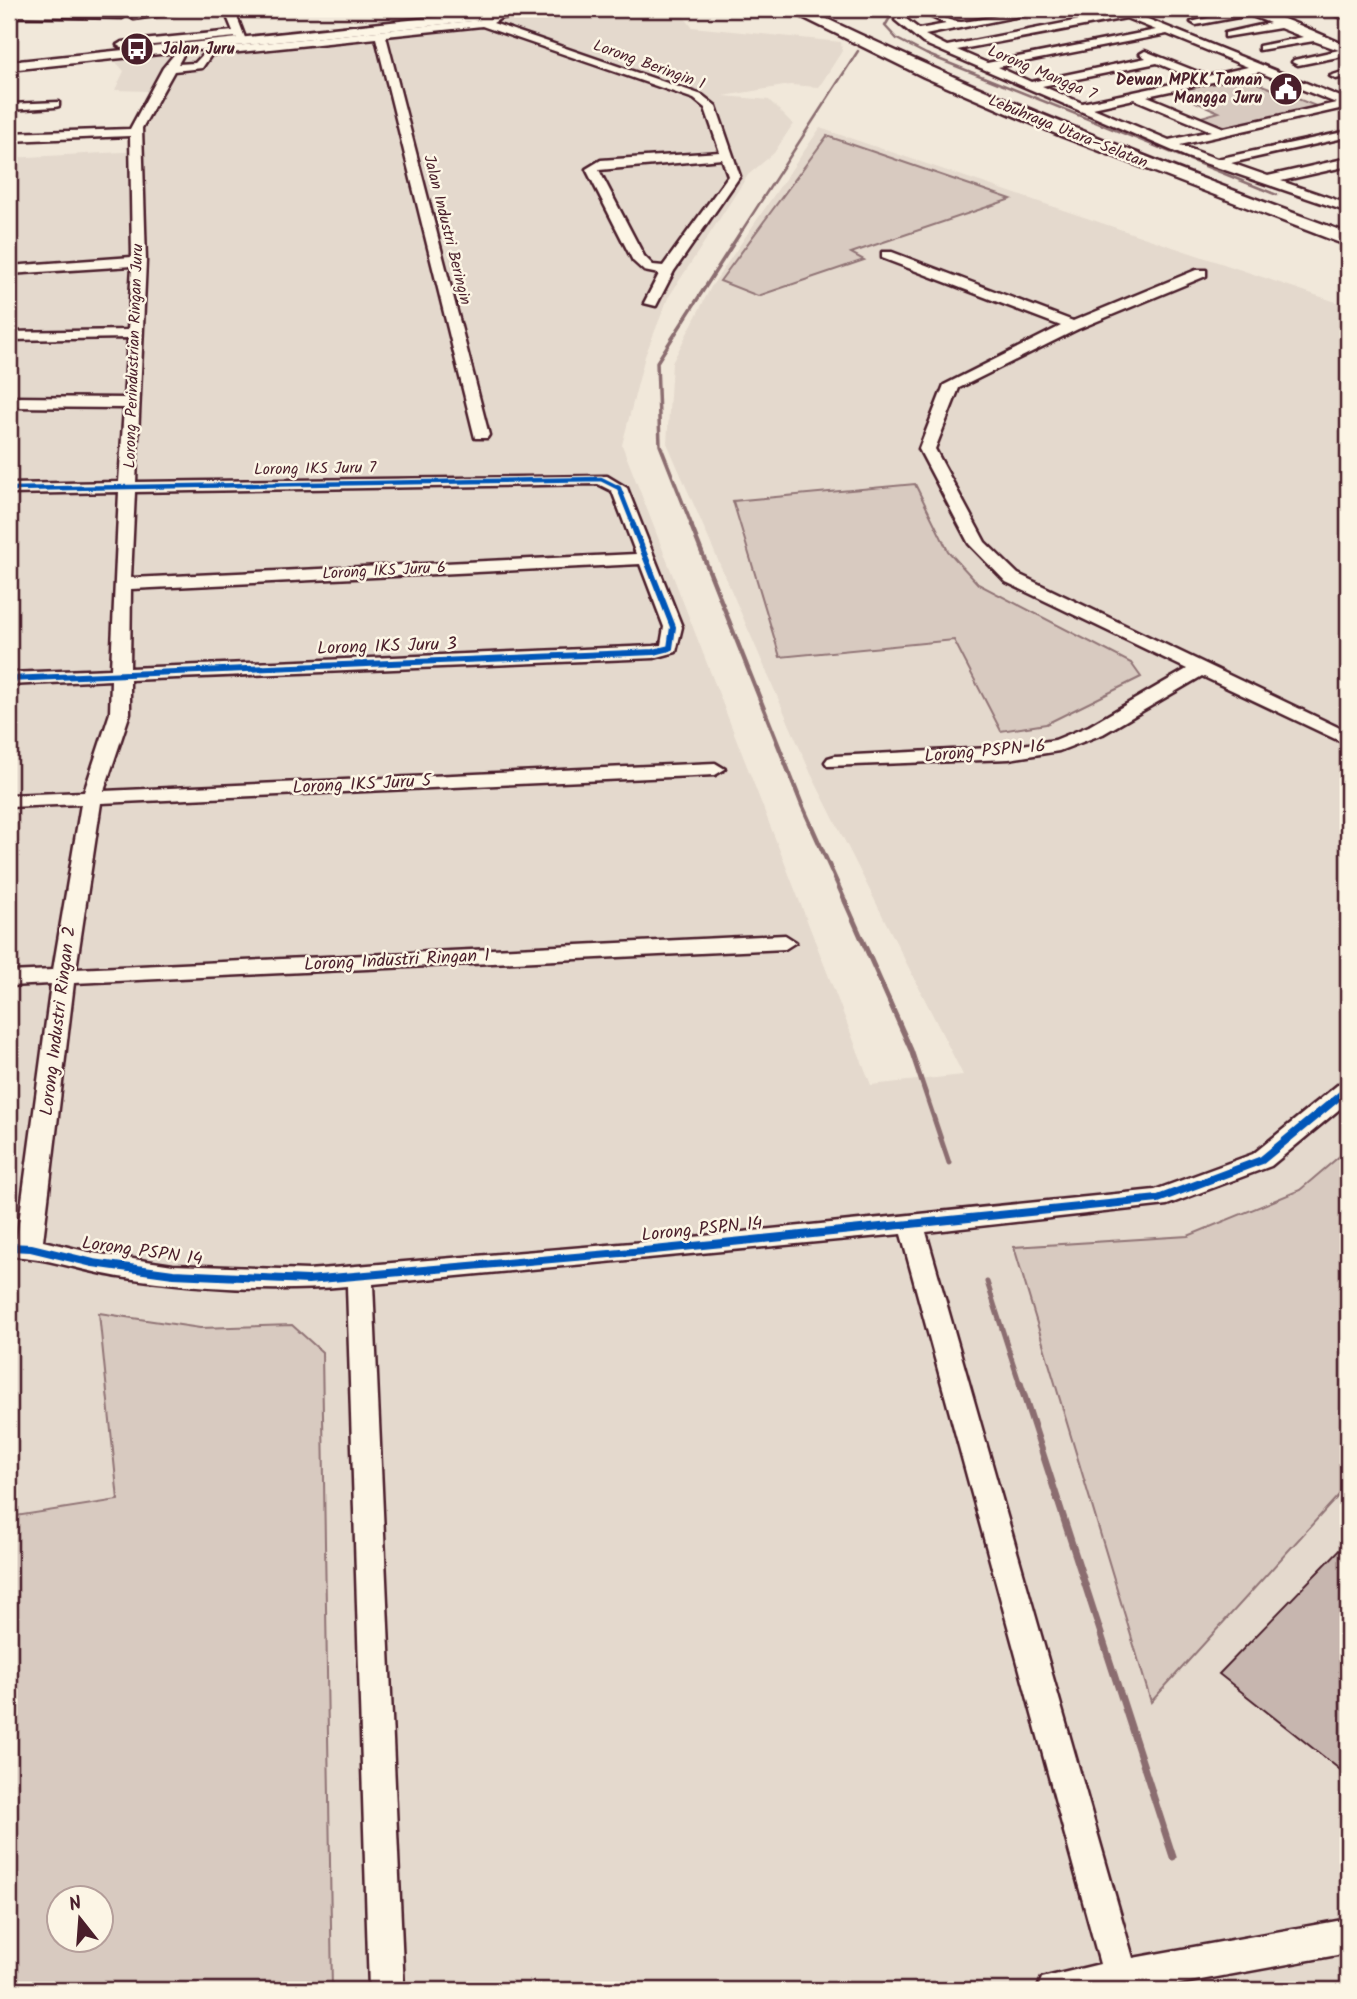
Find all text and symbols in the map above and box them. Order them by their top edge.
bus stop icon: Jalan Juru [118,30,156,68]
street label: Lorong Beringin 1 [590,33,708,97]
place label: Jalan Juru [162,37,235,62]
street label: Lorong Mangga 7 [984,39,1101,107]
place label: Dewan MPKK Taman Mangga Juru [1116,68,1262,111]
public building icon: Dewan MPKK Taman Mangga Juru [1267,70,1305,108]
street label: Lebuhraya Utara–Selatan [984,89,1152,175]
street label: Jalan Industri Beringin [416,152,478,308]
street label: Lorong Perindustrian Ringan Juru [118,243,150,469]
street label: Lorong IKS Juru 7 [254,455,377,483]
street label: Lorong IKS Juru 6 [321,555,447,587]
street label: Lorong IKS Juru 3 [317,630,457,664]
street label: Lorong PSPN 16 [923,732,1047,772]
street label: Lorong IKS Juru 5 [292,767,434,803]
street label: Lorong Industri Ringan 2 [33,924,85,1118]
street label: Lorong Industri Ringan 1 [303,942,491,980]
street label: Lorong PSPN 14 [640,1209,764,1251]
street label: Lorong PSPN 14 [80,1229,204,1275]
north arrow [46,1884,116,1954]
text: N [65,1889,86,1921]

